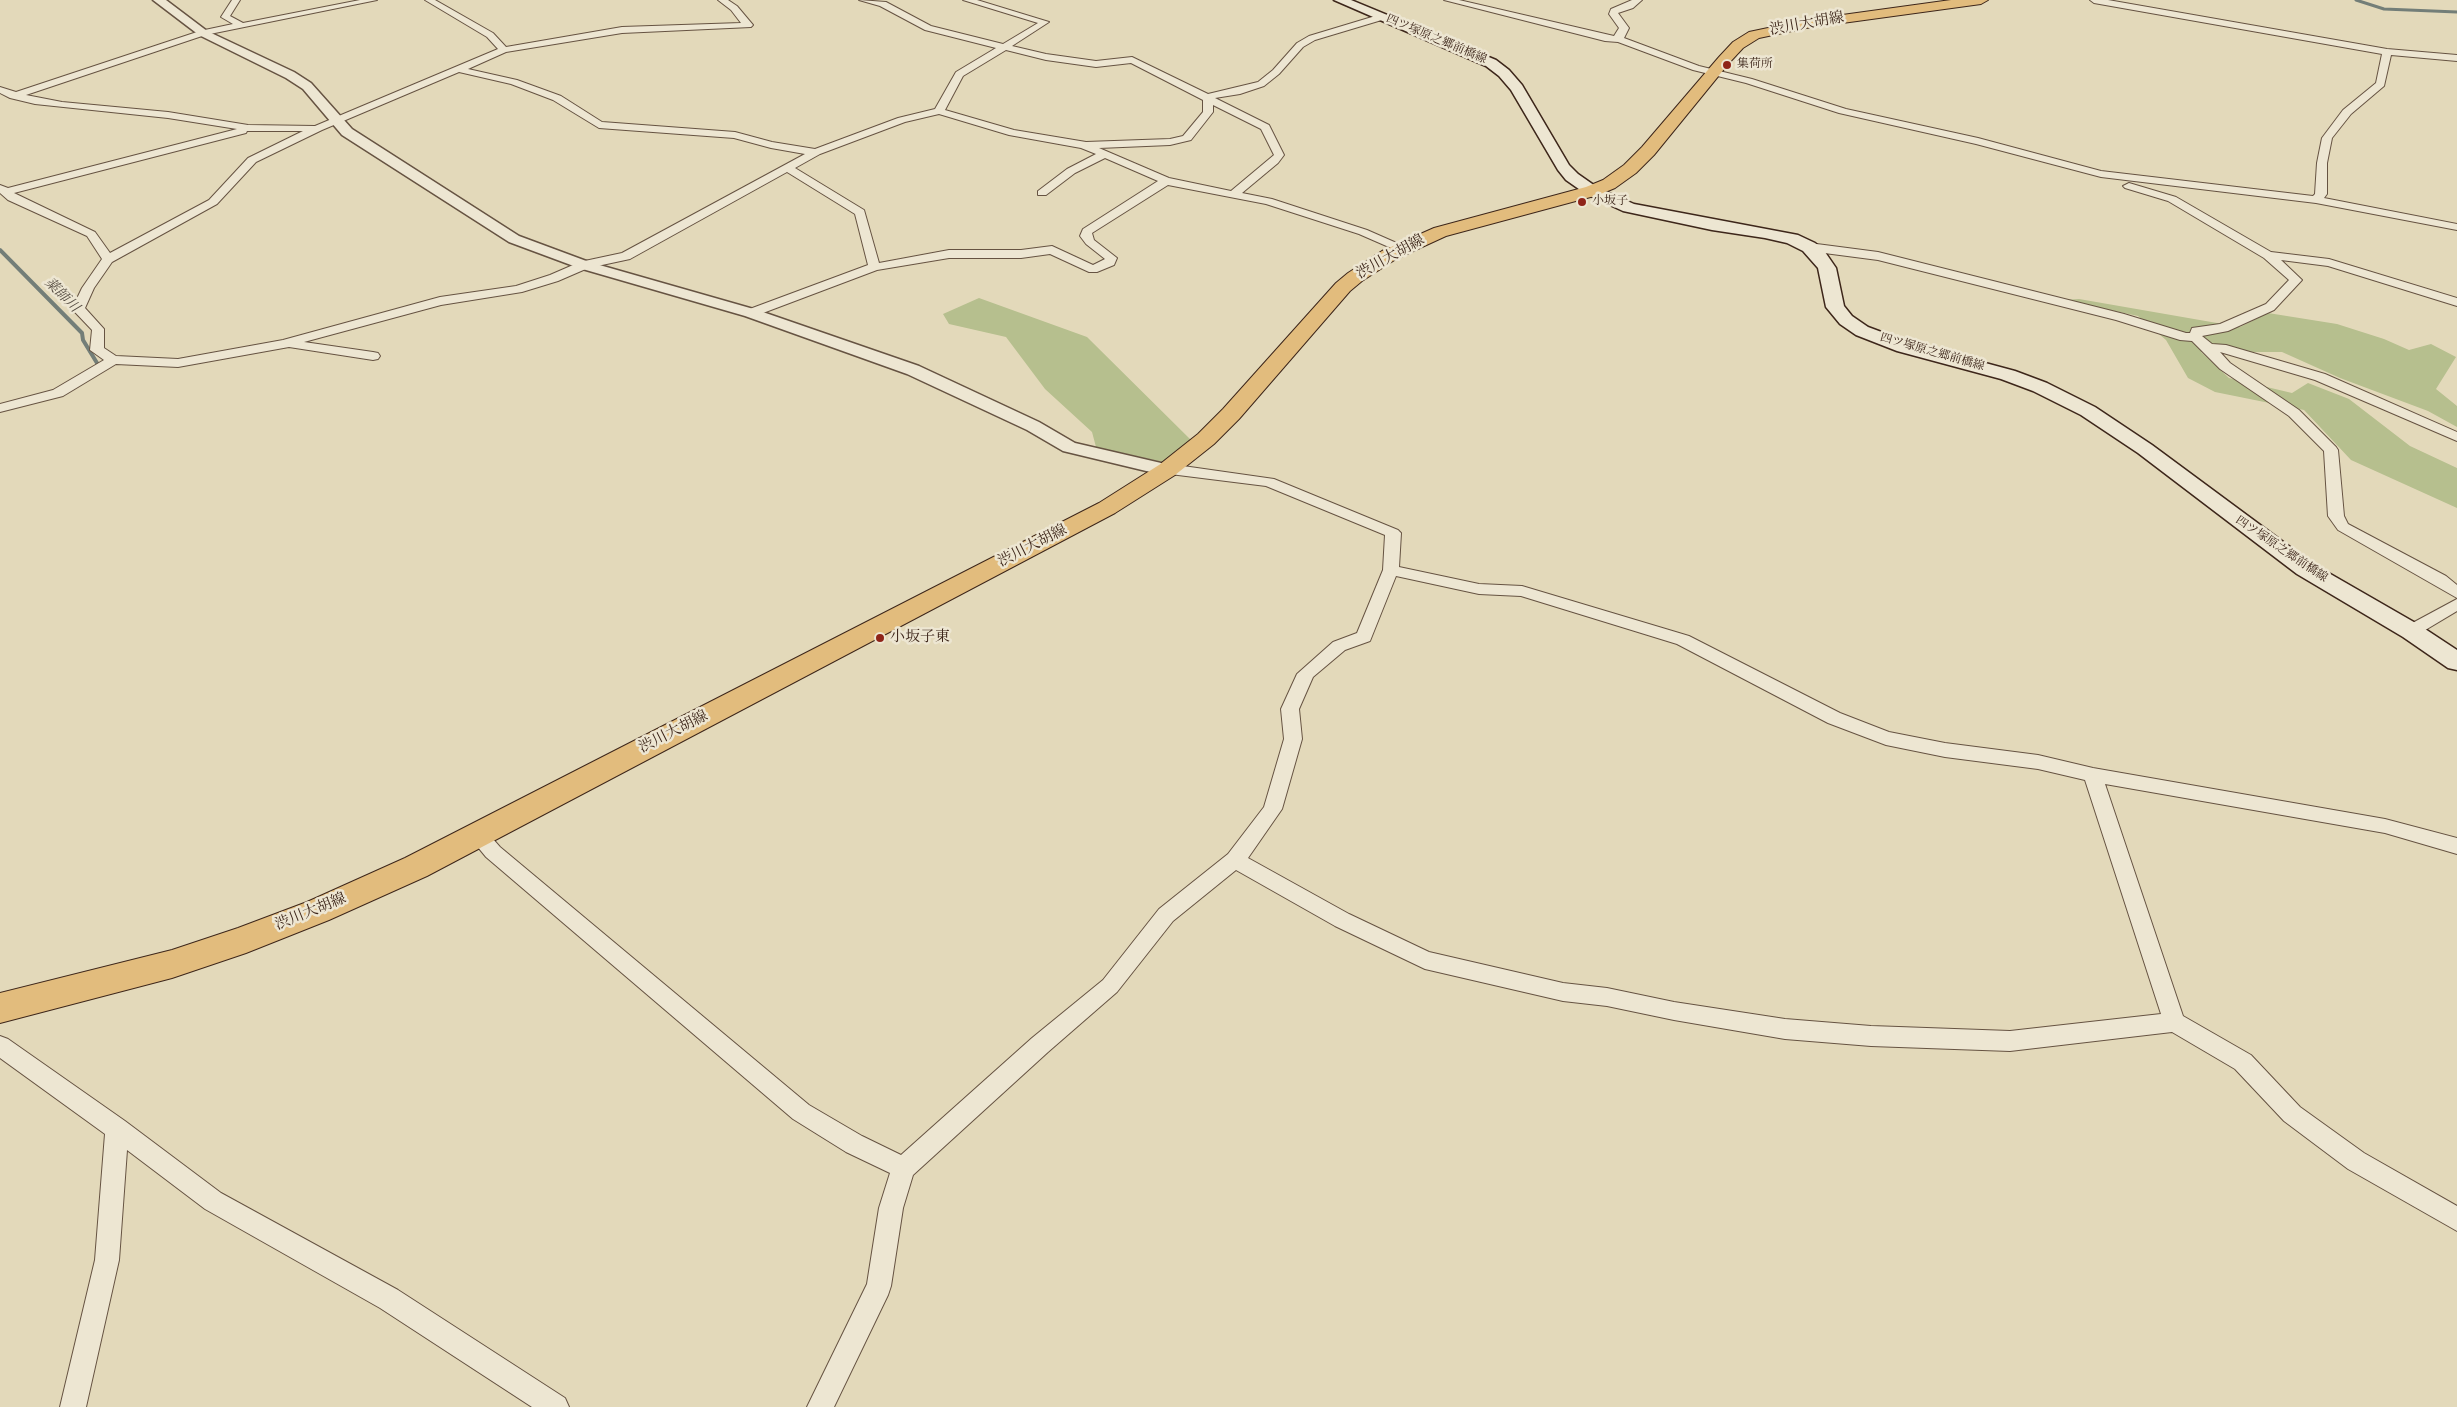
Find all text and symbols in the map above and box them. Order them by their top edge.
street label: 渋川大胡線 [1769,10,1845,40]
street label: 四ツ塚原之郷前橋線 [1383,12,1489,68]
place label: 集荷所 [1737,58,1773,72]
marker: 集荷所 [1721,59,1733,71]
place label: 小坂子 [1592,195,1628,209]
marker: 小坂子 [1576,196,1588,208]
street label: 渋川大胡線 [1354,232,1428,284]
water label: 薬師川 [40,275,82,317]
street label: 四ツ塚原之郷前橋線 [1878,331,1986,375]
street label: 四ツ塚原之郷前橋線 [2232,514,2330,586]
street label: 渋川大胡線 [996,522,1070,572]
place label: 小坂子東 [890,629,950,647]
marker: 小坂子東 [874,632,886,644]
street label: 渋川大胡線 [637,708,711,758]
street label: 渋川大胡線 [273,891,349,935]

